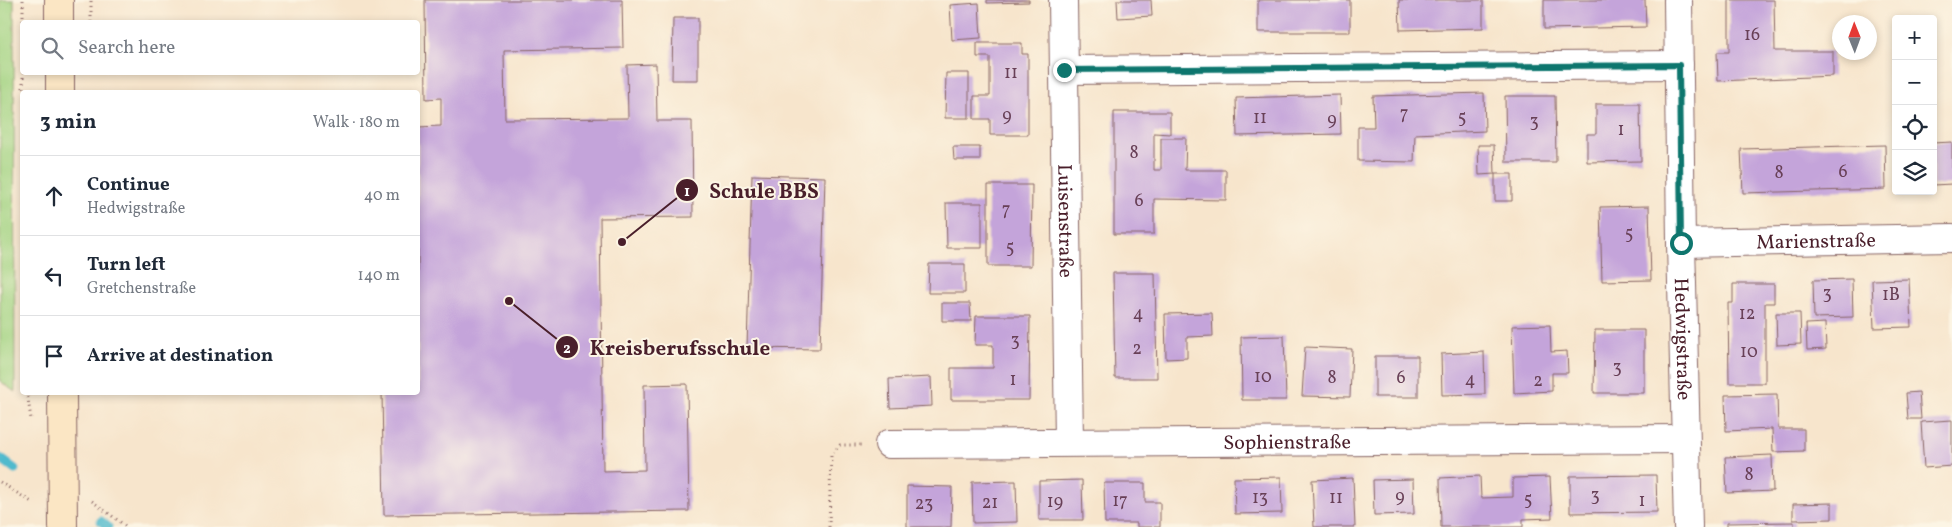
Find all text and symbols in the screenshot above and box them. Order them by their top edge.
north arrow [1832,15,1877,60]
map controls [1892,15,1937,195]
button: + [1892,15,1937,60]
search box [20,20,420,75]
house number: 16 [1744,23,1760,48]
icon: search [38,34,66,62]
text: Search here [78,35,175,61]
route end [1053,59,1076,82]
button: − [1892,60,1937,105]
house number: 11 [1004,61,1018,86]
house number: 7 [1400,102,1408,127]
house number: 9 [1002,104,1012,129]
button: locate [1892,105,1937,150]
house number: 11 [1253,106,1267,131]
house number: 5 [1458,106,1466,131]
text: 3 min [40,108,96,137]
house number: 9 [1327,108,1337,133]
house number: 3 [1529,110,1539,135]
text: Walk · 180 m [313,112,400,134]
house number: 1 [1618,118,1624,143]
house number: 8 [1129,141,1139,166]
button: layers [1892,150,1937,195]
house number: 6 [1838,160,1848,185]
house number: 8 [1774,161,1784,186]
street label: Luisenstraße [1049,164,1079,278]
text: Continue [87,172,170,198]
callout: Schule BBS [675,172,829,208]
text: Schule BBS [709,178,819,207]
icon: ahead [40,182,68,210]
text: 1 [684,182,690,203]
text: 40 m [364,185,400,207]
house number: 6 [1134,189,1144,214]
text: Hedwigstraße [87,198,185,220]
house number: 7 [1002,198,1010,223]
house number: 5 [1625,222,1633,247]
street label: Marienstraße [1756,227,1876,258]
route start [1670,232,1693,255]
house number: 5 [1006,236,1014,261]
text: Turn left [87,252,166,278]
icon: left [40,262,68,290]
text: 140 m [358,265,400,287]
street label: Hedwigstraße [1666,277,1697,401]
text: Gretchenstraße [87,278,196,300]
house number: 3 [1822,282,1832,307]
house number: 1B [1882,283,1900,308]
house number: 4 [1133,302,1143,327]
house number: 12 [1739,302,1755,327]
callout: Kreisberufsschule [555,329,780,365]
house number: 3 [1010,329,1020,354]
text: Kreisberufsschule [590,335,770,364]
house number: 2 [1132,337,1142,362]
text: 2 [563,339,571,360]
house number: 10 [1740,340,1758,365]
icon: arrive [40,342,68,370]
text: Arrive at destination [87,343,273,369]
house number: 3 [1612,356,1622,381]
house number: 10 [1254,365,1272,390]
house number: 8 [1327,366,1337,391]
house number: 6 [1396,366,1406,391]
house number: 1 [1010,368,1016,393]
house number: 4 [1465,368,1475,393]
house number: 2 [1533,369,1543,394]
street label: Sophienstraße [1223,429,1351,458]
house number: 8 [1744,463,1754,488]
house number: 3 [1590,484,1600,509]
house number: 9 [1395,485,1405,510]
house number: 13 [1252,486,1268,511]
house number: 11 [1329,486,1343,511]
house number: 5 [1524,488,1532,513]
house number: 17 [1112,489,1128,514]
house number: 1 [1639,489,1645,514]
house number: 19 [1047,490,1063,515]
house number: 21 [982,491,998,516]
house number: 23 [915,492,933,517]

